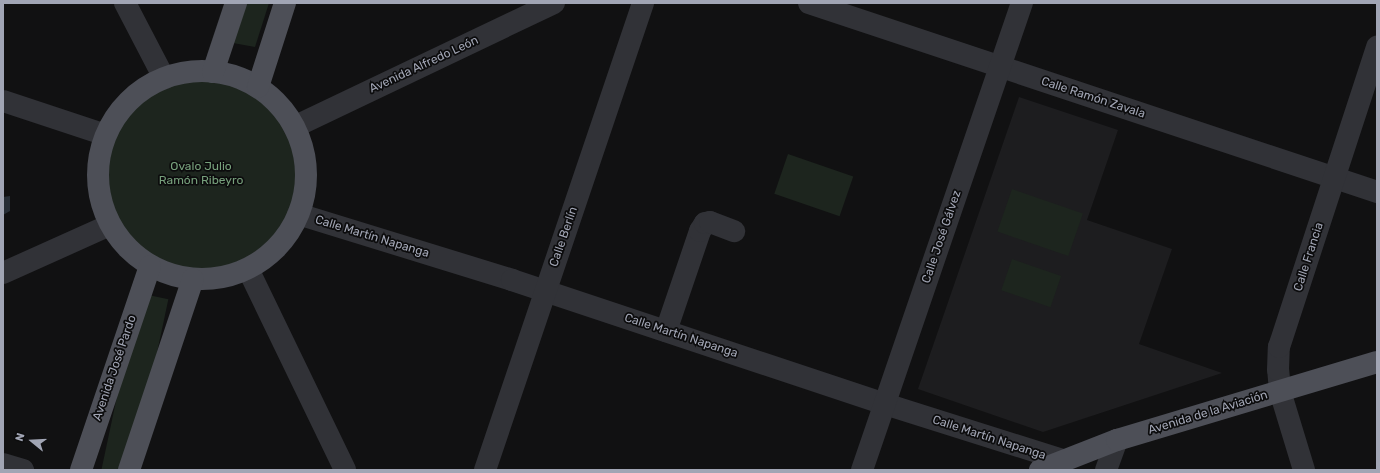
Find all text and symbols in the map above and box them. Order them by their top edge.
street label: Avenida Alfredo León [367,33,481,97]
street label: Calle Ramón Zavala [1039,74,1147,122]
park label: Ovalo Julio Ramón Ribeyro [159,160,243,188]
street label: Calle José Gálvez [919,189,965,285]
street label: Calle Berlín [547,205,581,269]
street label: Calle Martín Napanga [313,213,431,261]
street label: Calle Francia [1291,221,1327,293]
street label: Calle Martín Napanga [622,311,740,361]
street label: Avenida José Pardo [90,313,140,423]
street label: Avenida de la Aviación [1146,388,1270,438]
street label: Calle Martín Napanga [930,413,1048,463]
north arrow [12,421,52,461]
text: N [13,431,28,443]

